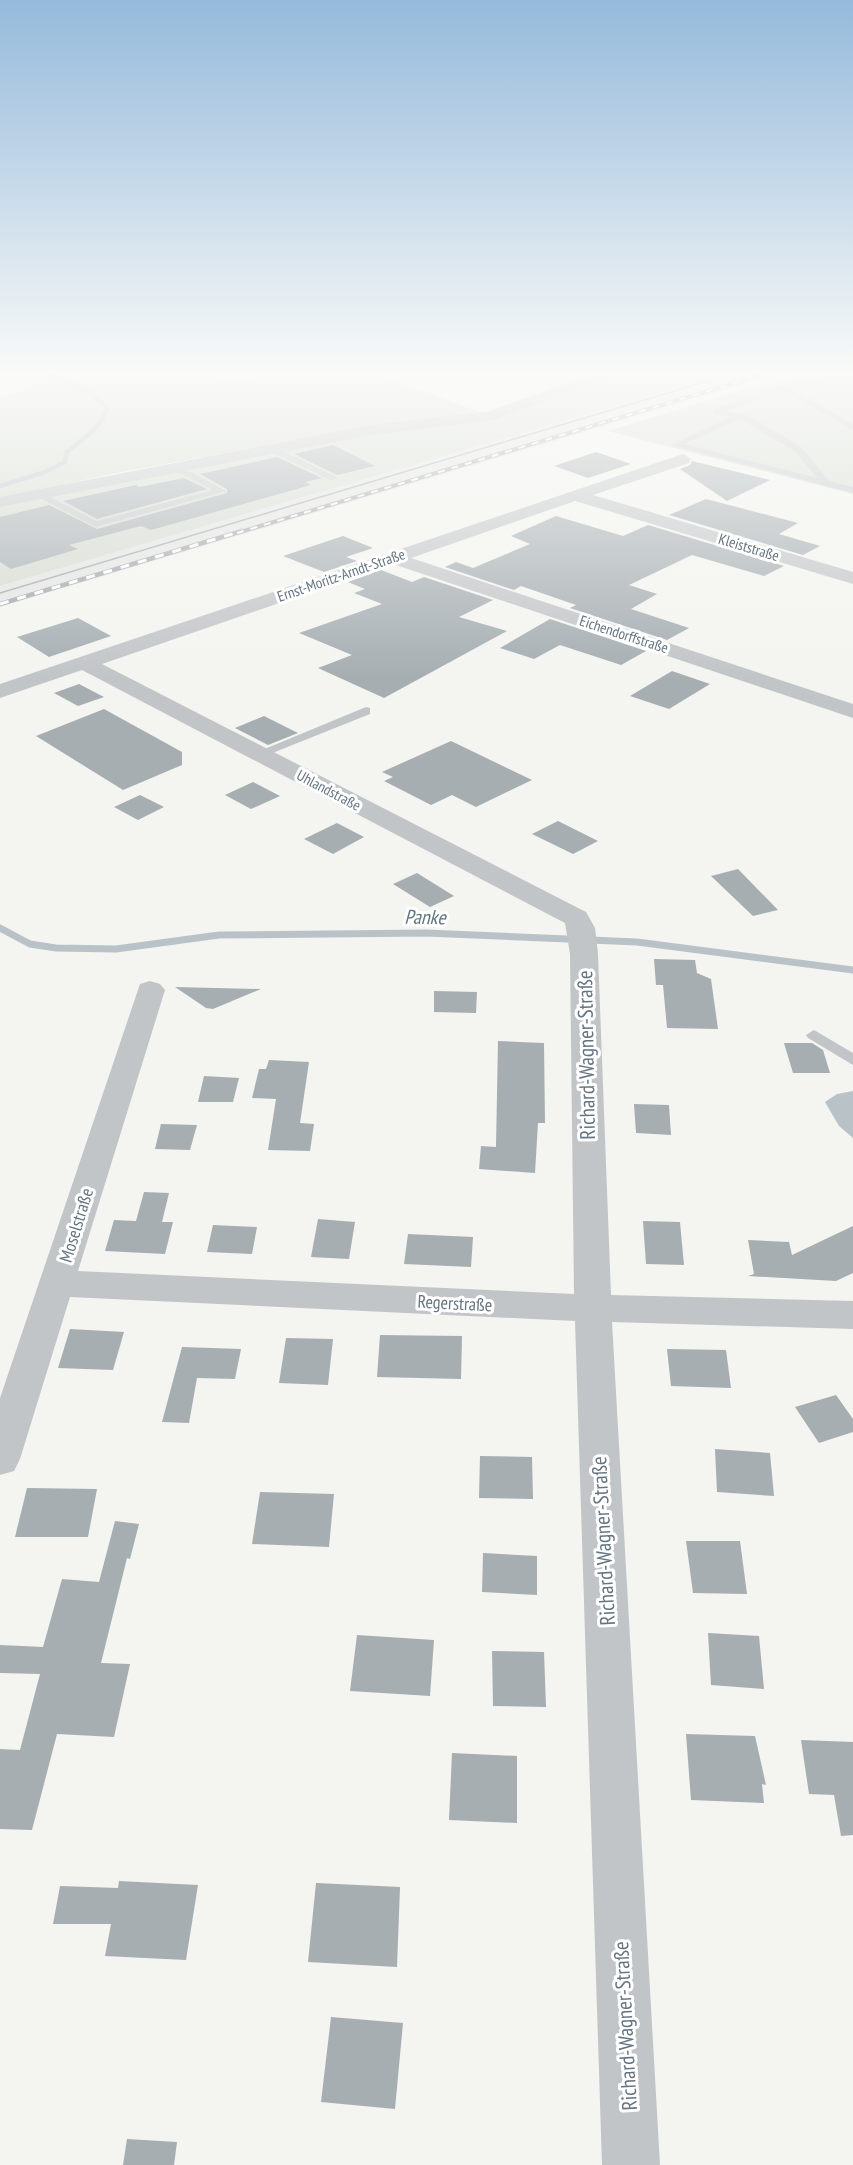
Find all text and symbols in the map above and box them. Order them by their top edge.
street label: Kleiststraße [716,529,782,565]
street label: Ernst-Moritz-Arndt-Straße [275,544,407,606]
street label: Eichendorffstraße [577,611,671,657]
street label: Uhlandstraße [294,765,364,815]
water label: Panke [404,904,447,930]
street label: Richard-Wagner-Straße [571,970,601,1140]
street label: Moselstraße [54,1185,98,1265]
street label: Regerstraße [417,1290,493,1316]
street label: Richard-Wagner-Straße [585,1456,621,1626]
street label: Richard-Wagner-Straße [607,1941,643,2111]

